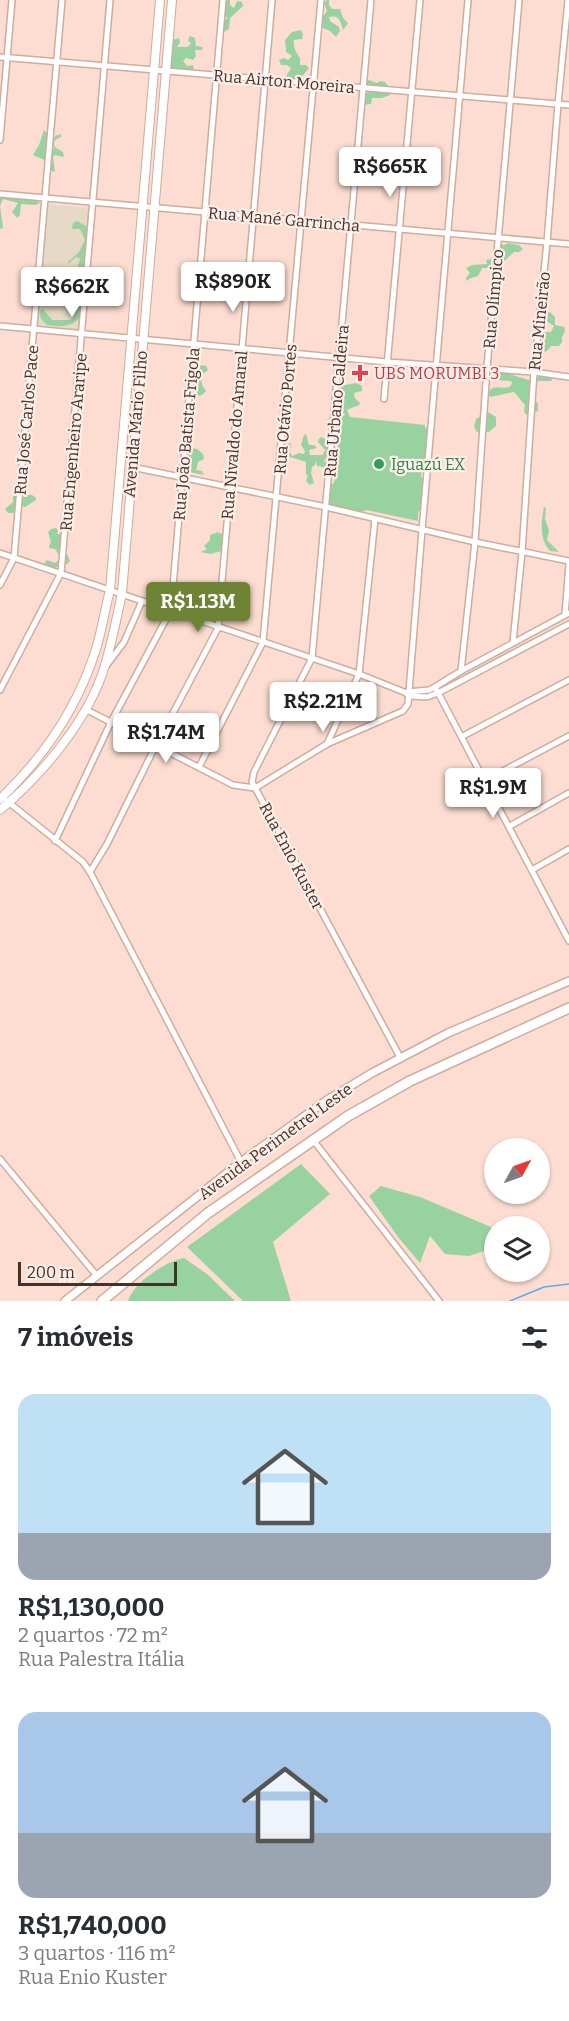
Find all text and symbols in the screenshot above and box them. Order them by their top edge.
street label: Rua Airton Moreira [212,66,356,97]
pin: R$665K [341,147,439,198]
text: R$665K [353,154,427,178]
street label: Rua Mané Garrincha [207,203,361,236]
street label: Rua Olímpico [480,248,507,350]
pin: R$890K [184,262,282,313]
pin: R$662K [23,267,121,318]
text: R$890K [195,269,271,293]
street label: Rua Mineirão [525,271,554,371]
text: R$662K [35,274,109,298]
street label: Rua Urbano Caldeira [320,324,353,478]
street label: Rua Otávio Portes [270,343,301,475]
street label: Rua José Carlos Pace [10,344,43,496]
street label: Rua João Batista Frigola [169,347,204,521]
street label: Rua Nivaldo do Amaral [218,349,251,520]
street label: Avenida Mário Filho [120,350,151,498]
street label: Rua Engenheiro Araripe [56,352,91,532]
marker: UBS MORUMBI 3 [351,364,369,382]
place label: UBS MORUMBI 3 [374,364,499,383]
place label: Iguazú EX [391,455,465,474]
marker: Iguazú EX [372,457,386,471]
pin: R$1.13M [143,582,253,633]
text: R$1.13M [160,589,236,613]
pin: R$2.21M [268,682,378,733]
text: R$2.21M [284,689,362,713]
pin: R$1.74M [111,713,221,764]
text: R$1.74M [127,720,205,744]
pin: R$1.9M [444,768,542,819]
text: R$1.9M [459,775,527,799]
street label: Rua Enio Kuster [255,799,328,913]
street label: Avenida Perimetrel Leste [195,1079,356,1204]
north arrow [484,1138,550,1204]
map controls [484,1138,550,1282]
button: layers [484,1216,550,1282]
scale bar [18,1259,177,1286]
text: 200 m [27,1263,75,1282]
icon: filters [518,1321,551,1354]
text: 7 imóveis [18,1322,134,1353]
icon: home [231,1433,339,1541]
text: R$1,130,000 [18,1592,164,1623]
text: 2 quartos · 72 m² [18,1623,168,1647]
text: Rua Palestra Itália [18,1647,185,1671]
icon: home [231,1751,339,1859]
text: R$1,740,000 [18,1910,167,1941]
text: 3 quartos · 116 m² [18,1941,176,1965]
text: Rua Enio Kuster [18,1965,167,1989]

